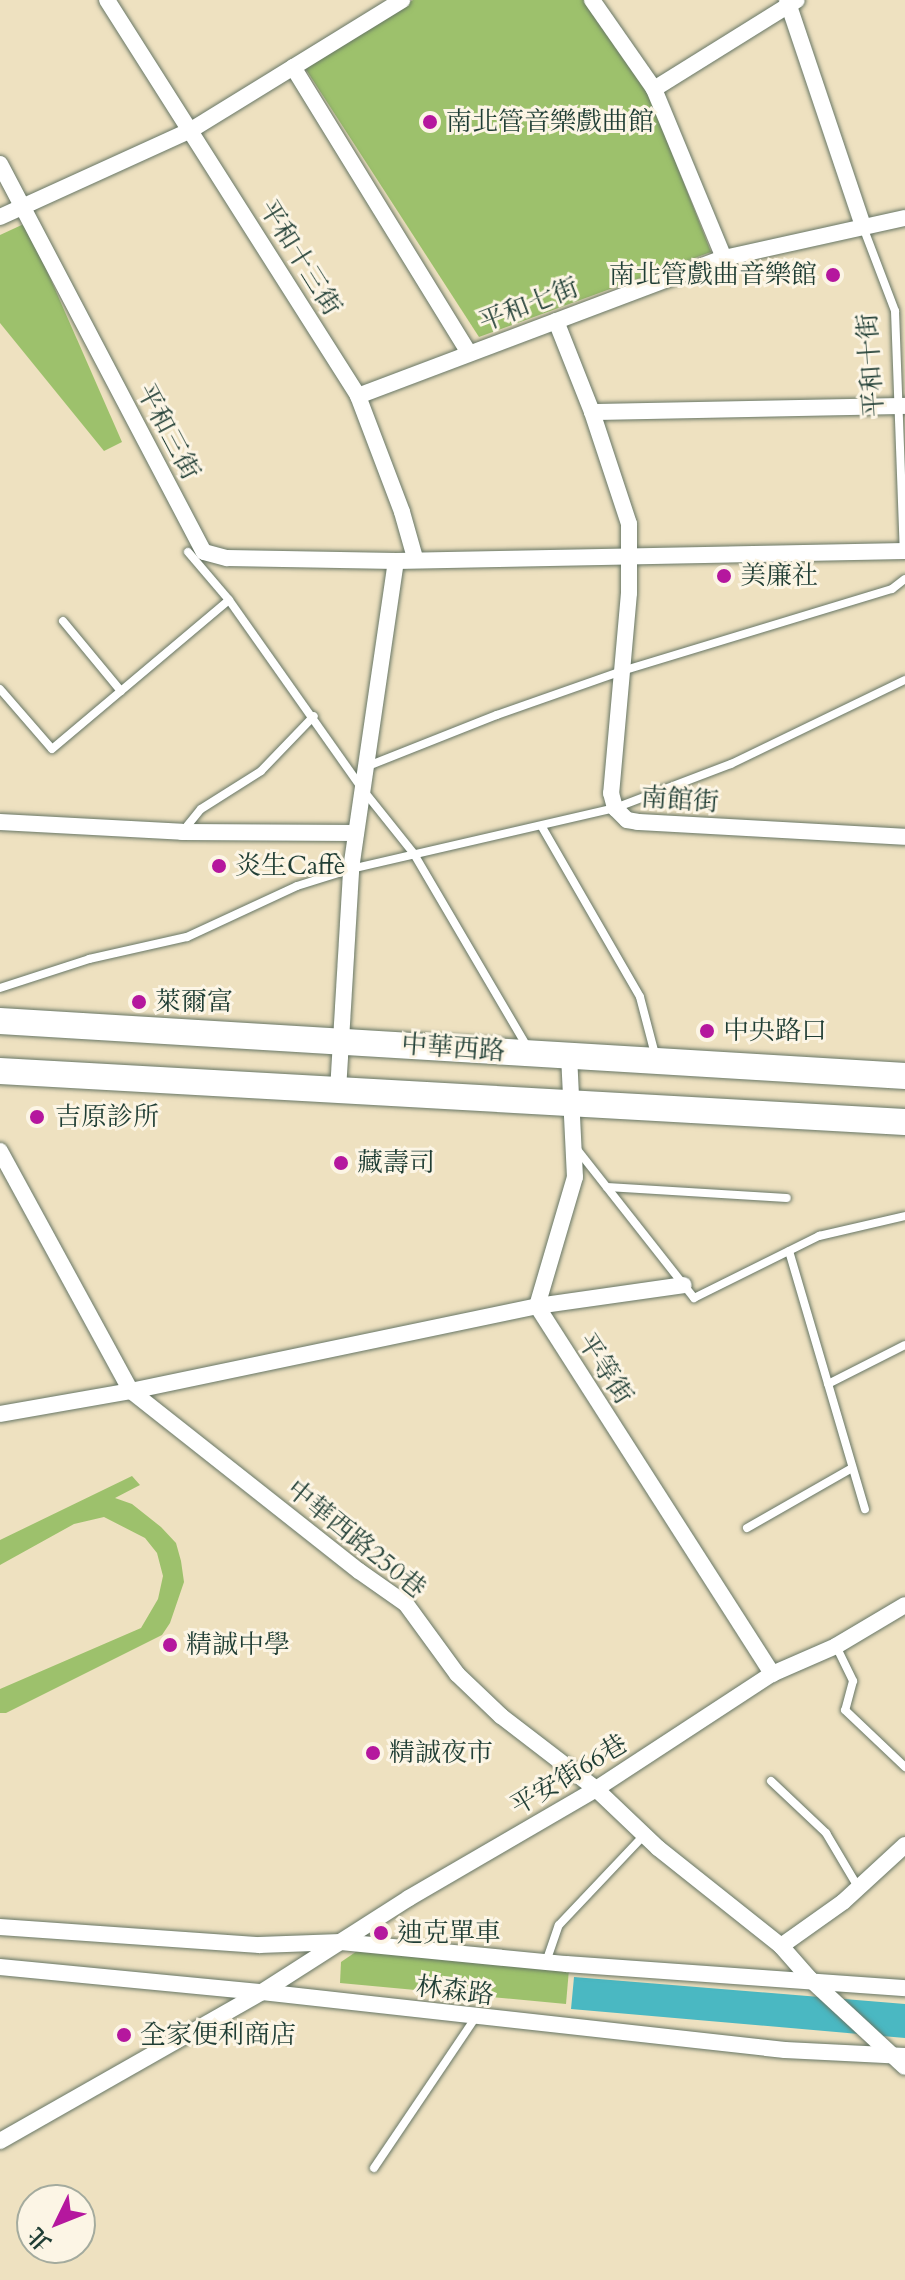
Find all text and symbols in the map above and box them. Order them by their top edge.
place label: 南北管音樂戲曲館 [446,106,654,138]
marker: 南北管音樂戲曲館 [421,113,439,131]
street label: 平和十三街 [252,195,348,321]
place label: 南北管戲曲音樂館 [609,259,817,291]
marker: 南北管戲曲音樂館 [824,266,842,284]
street label: 平和七街 [475,272,583,338]
street label: 平和十街 [852,312,890,418]
street label: 平和三街 [130,379,206,485]
place label: 美廉社 [740,560,818,592]
marker: 美廉社 [715,567,733,585]
street label: 南館街 [640,782,720,818]
place label: 炎生Caffè [235,850,346,882]
marker: 炎生Caffè [210,857,228,875]
place label: 萊爾富 [155,986,233,1018]
marker: 萊爾富 [130,993,148,1011]
place label: 中央路口 [723,1015,827,1047]
marker: 中央路口 [698,1022,716,1040]
street label: 中華西路 [400,1029,506,1067]
place label: 吉原診所 [55,1101,159,1133]
marker: 吉原診所 [26,1106,48,1128]
place label: 藏壽司 [357,1147,435,1179]
marker: 藏壽司 [332,1154,350,1172]
street label: 平等街 [571,1328,639,1410]
street label: 中華西路250巷 [280,1473,432,1605]
place label: 精誠中學 [186,1629,290,1661]
marker: 精誠中學 [161,1636,179,1654]
street label: 平安街66巷 [505,1728,633,1822]
place label: 精誠夜市 [389,1737,493,1769]
marker: 精誠夜市 [364,1744,382,1762]
place label: 迪克單車 [397,1917,501,1949]
marker: 迪克單車 [372,1924,390,1942]
street label: 林森路 [414,1971,496,2011]
place label: 全家便利商店 [140,2019,296,2051]
marker: 全家便利商店 [115,2026,133,2044]
north arrow [16,2184,96,2264]
text: 北 [21,2221,58,2257]

